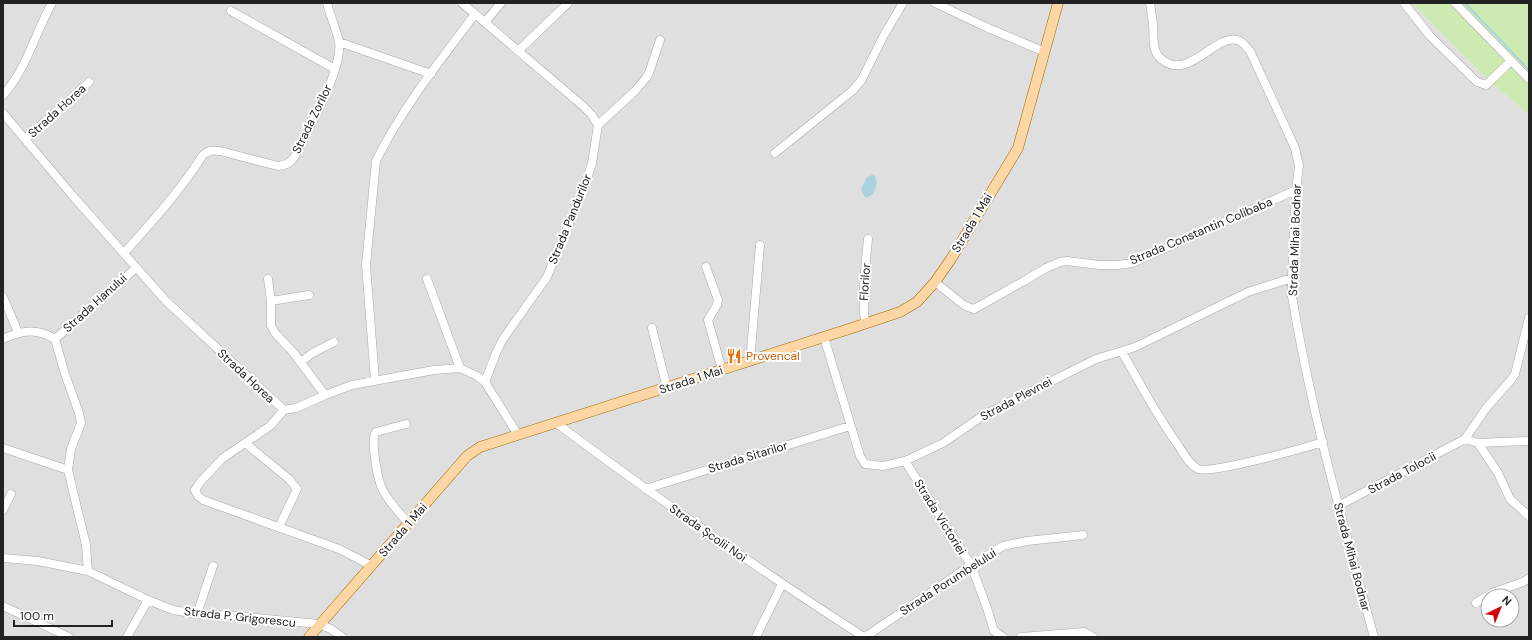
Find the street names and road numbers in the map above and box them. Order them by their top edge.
street label: Strada Horea [25,81,89,141]
street label: Strada Zorilor [288,81,336,156]
street label: Strada Pandurilor [545,171,596,266]
street label: Strada Mihai Bodnar [1285,183,1305,296]
street label: Strada 1 Mai [948,190,996,256]
street label: Strada Constantin Colibaba [1127,194,1275,268]
street label: Florilor [856,262,874,301]
street label: Strada Hanului [60,270,130,336]
street label: Strada Horea [214,345,278,407]
street label: Strada 1 Mai [657,362,725,398]
street label: Strada Plevnei [977,373,1055,425]
street label: Strada Sitarilor [706,437,790,477]
street label: Strada Tolocii [1365,448,1439,498]
street label: Strada Victoriei [910,476,970,558]
street label: Strada 1 Mai [375,500,431,560]
street label: Strada Școlii Noi [666,500,750,566]
street label: Strada Mihai Bodnar [1330,501,1374,614]
street label: Strada Porumbelului [897,545,999,619]
street label: Strada P. Grigorescu [183,603,297,631]

